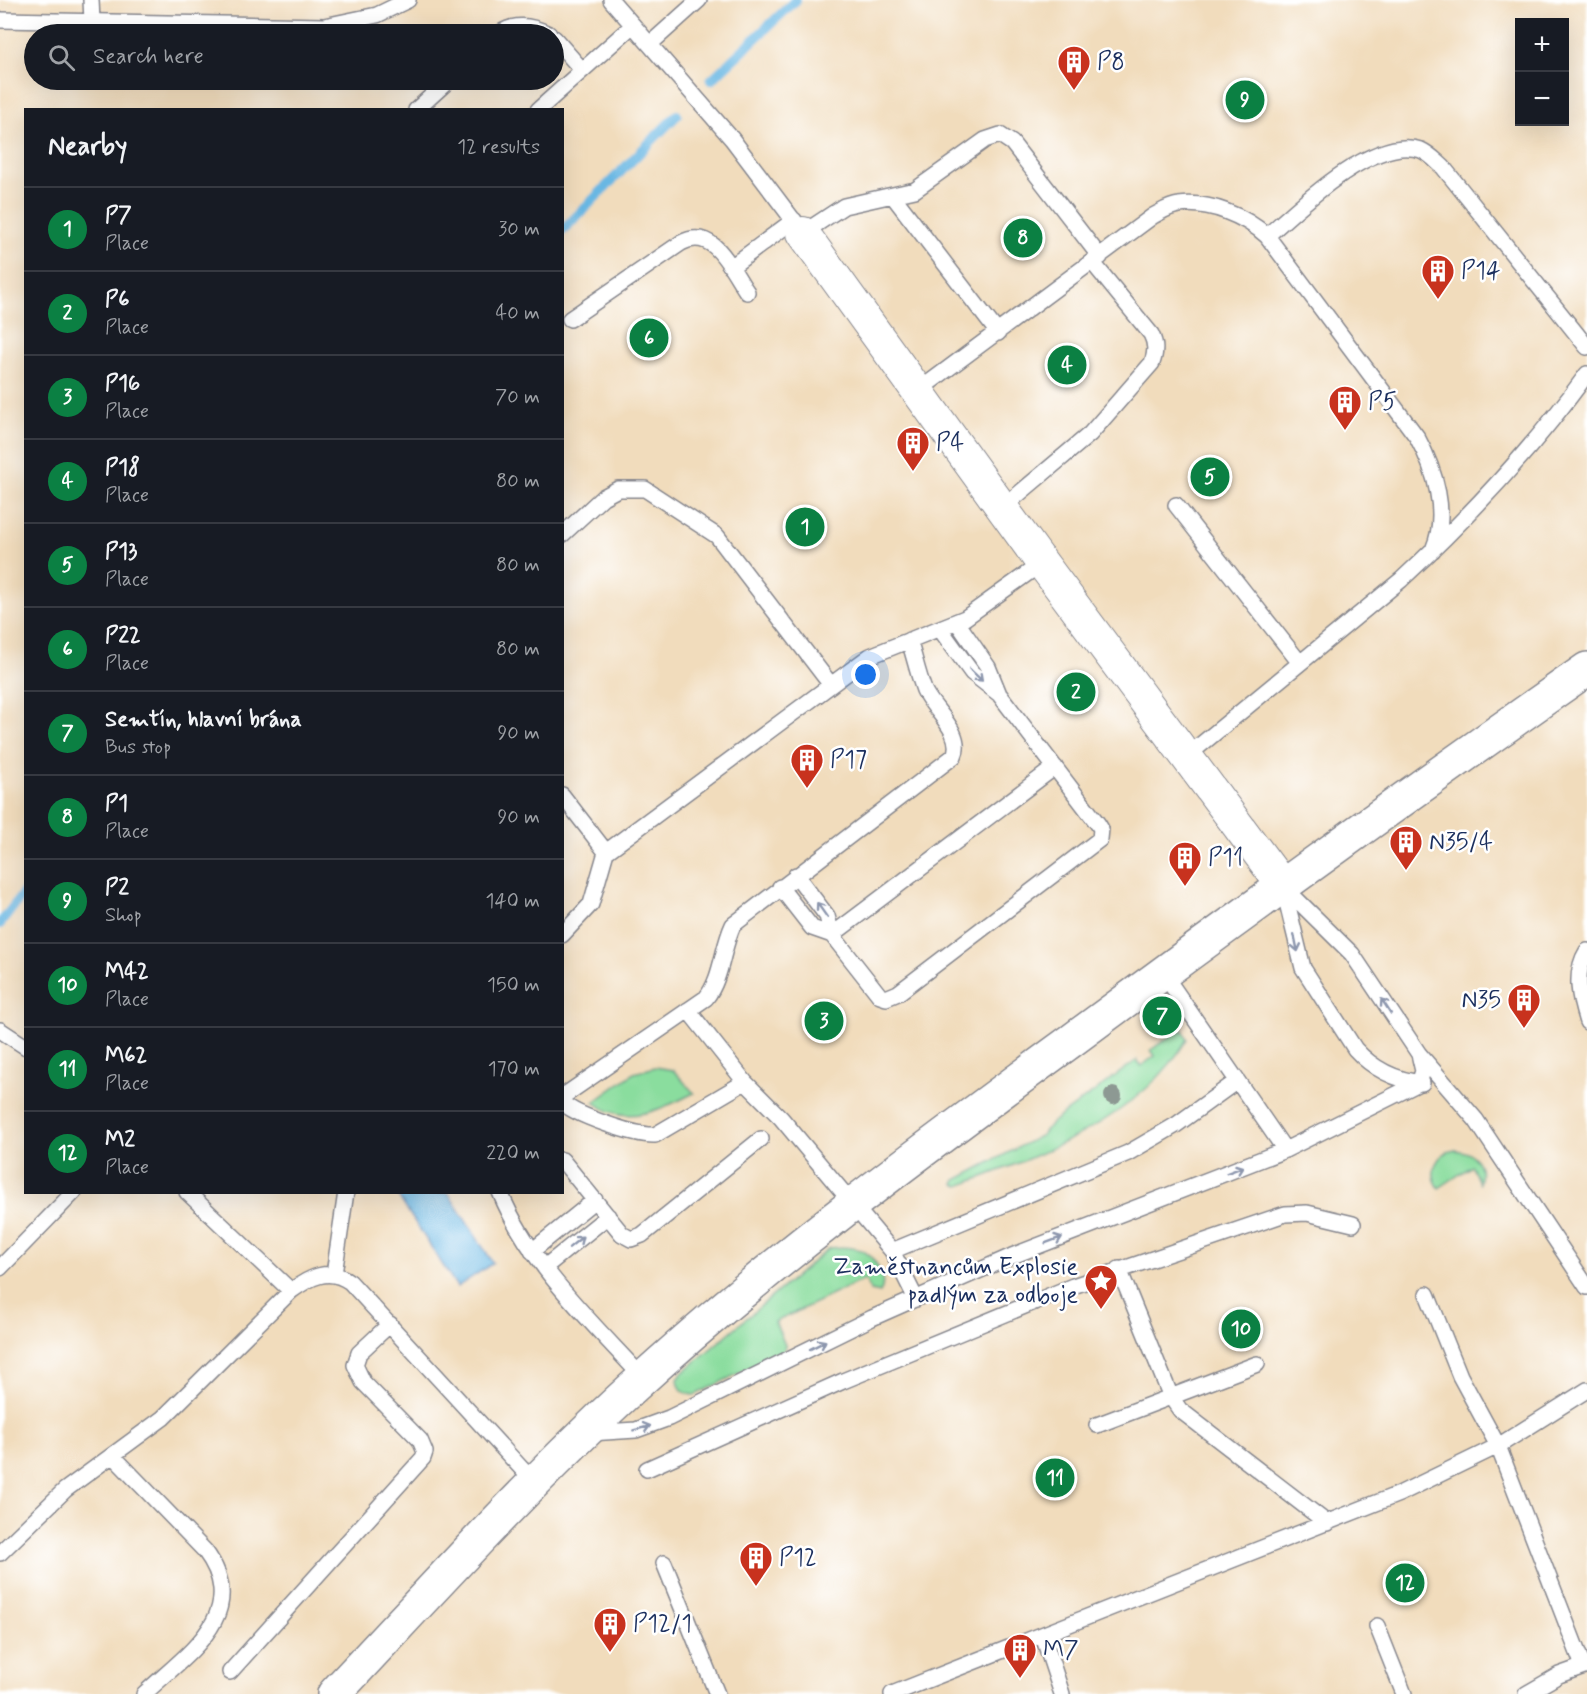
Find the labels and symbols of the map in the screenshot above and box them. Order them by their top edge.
building icon: P8 [1056,44,1092,91]
place label: P8 [1097,47,1125,78]
pin: 9 [1226,78,1264,122]
pin: 8 [1004,216,1042,260]
building icon: P14 [1420,253,1456,300]
place label: P14 [1461,256,1501,287]
pin: 6 [630,316,668,360]
pin: 4 [1048,342,1086,388]
building icon: P5 [1327,384,1363,431]
place label: P5 [1368,387,1397,418]
building icon: P4 [895,425,931,472]
place label: P4 [936,428,964,459]
pin: 5 [1190,454,1230,500]
pin: 1 [786,504,824,550]
your location [851,660,880,689]
one-way arrow [968,668,983,682]
pin: 2 [1056,670,1096,714]
building icon: P17 [789,742,825,789]
place label: P17 [830,745,867,776]
building icon: N35/4 [1388,824,1424,871]
place label: N35/4 [1429,827,1493,858]
building icon: P11 [1167,840,1203,887]
place label: P11 [1208,843,1243,874]
one-way arrow [816,903,828,919]
one-way arrow [1291,933,1302,953]
building icon: N35 [1506,982,1542,1029]
place label: N35 [1461,985,1501,1016]
pin: 7 [1142,994,1182,1038]
pin: 3 [804,998,844,1044]
one-way arrow [1380,998,1392,1015]
one-way arrow [1226,1163,1244,1174]
one-way arrow [1044,1234,1062,1245]
one-way arrow [568,1235,584,1248]
place label: Zaměstnancům Explosie padlým za odboje [833,1252,1078,1311]
place icon: Zaměstnancům Explosie padlým za odboje [1083,1263,1119,1310]
pin: 10 [1222,1306,1260,1352]
one-way arrow [809,1339,827,1351]
one-way arrow [632,1422,651,1433]
pin: 11 [1036,1456,1074,1500]
building icon: P12 [738,1540,774,1587]
place label: P12 [779,1543,817,1574]
pin: 12 [1386,1560,1424,1606]
building icon: P12/1 [592,1606,628,1653]
place label: P12/1 [633,1609,692,1640]
building icon: M7 [1002,1632,1038,1679]
place label: M7 [1043,1635,1079,1666]

